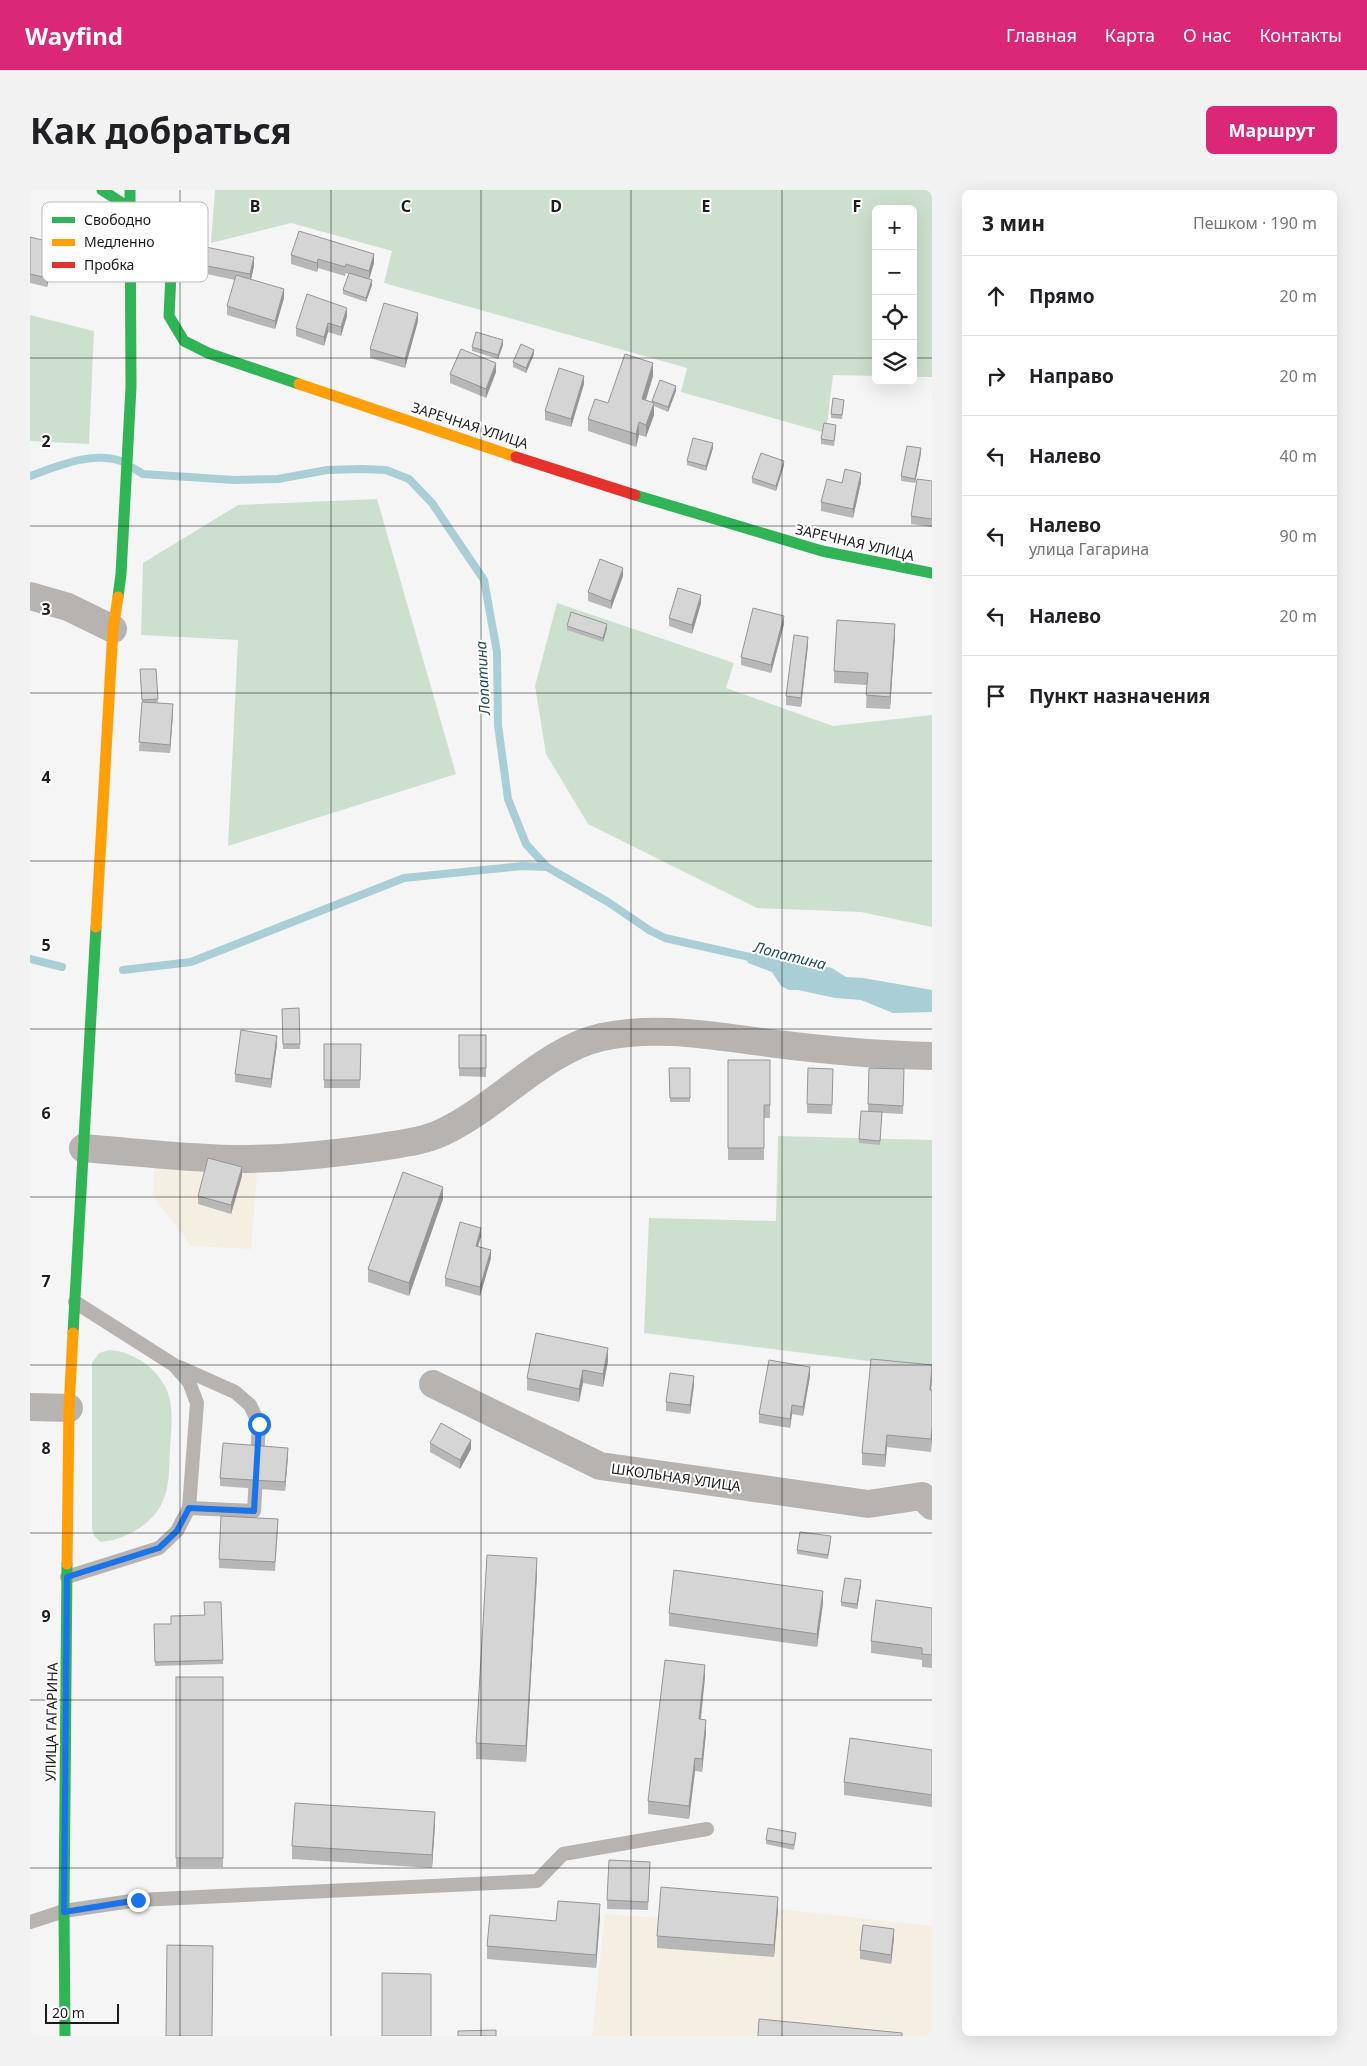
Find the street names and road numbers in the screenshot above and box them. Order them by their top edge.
street label: ЗАРЕЧНАЯ УЛИЦА [409,397,531,453]
street label: ЗАРЕЧНАЯ УЛИЦА [794,519,916,565]
street label: ШКОЛЬНАЯ УЛИЦА [610,1458,742,1496]
street label: УЛИЦА ГАГАРИНА [40,1662,62,1782]

